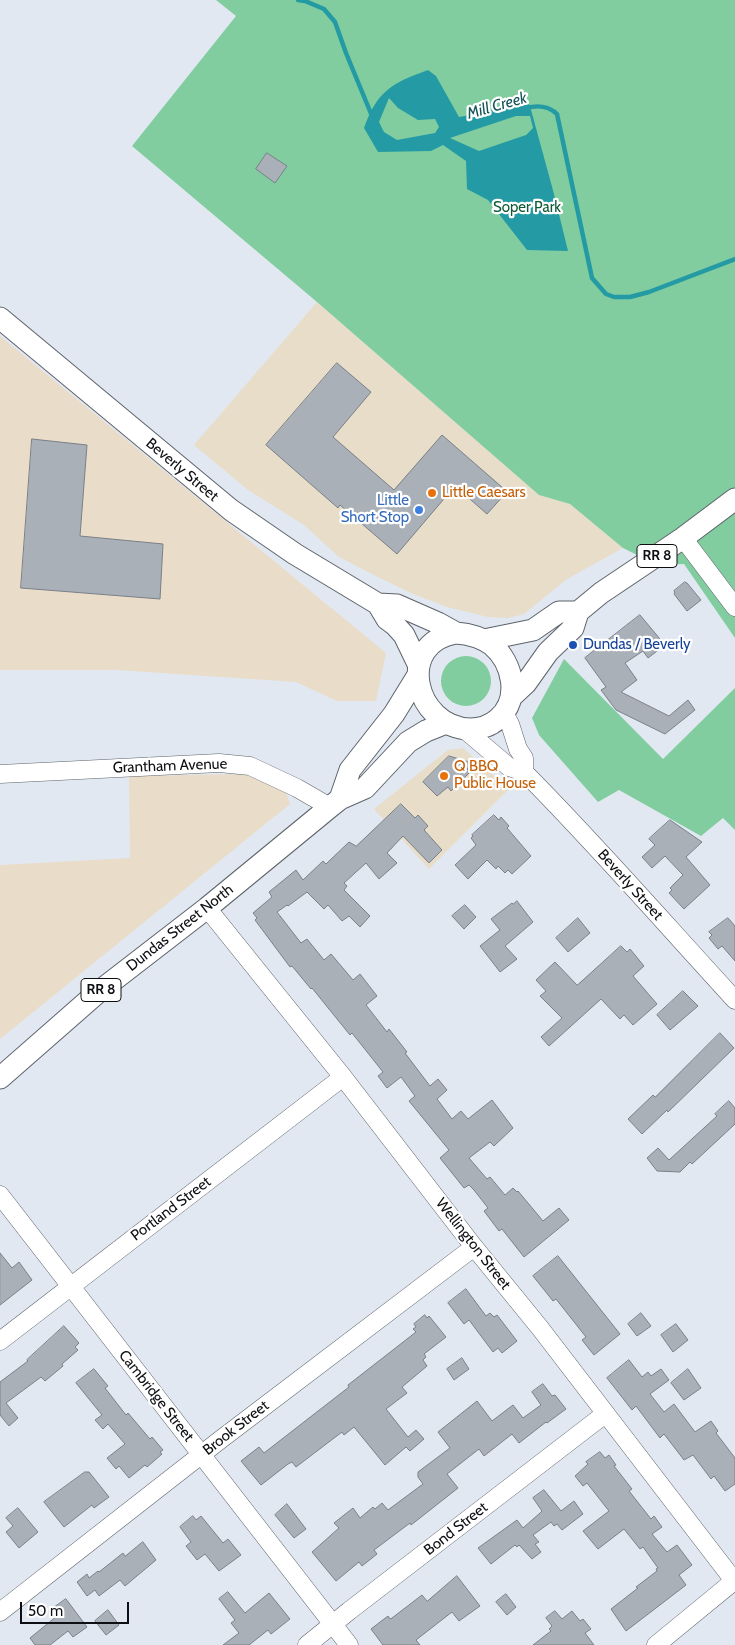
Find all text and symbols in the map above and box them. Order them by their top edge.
water label: Mill Creek [465,88,529,124]
park label: Soper Park [493,199,561,217]
street label: Beverly Street [142,434,222,506]
place label: Little Caesars [442,484,526,502]
marker: Little Caesars [426,487,438,499]
place label: Little Short Stop [341,492,409,527]
marker: Little Short Stop [413,504,425,516]
road number: RR 8 [637,544,677,568]
place label: Dundas / Beverly [583,636,691,654]
marker: Dundas / Beverly [567,639,579,651]
street label: Grantham Avenue [112,755,228,777]
place label: Q BBQ Public House [454,758,536,793]
marker: Q BBQ Public House [438,770,450,782]
street label: Beverly Street [593,846,667,924]
street label: Dundas Street North [123,881,237,975]
road number: RR 8 [81,978,121,1002]
street label: Portland Street [127,1173,215,1245]
street label: Wellington Street [432,1195,514,1293]
street label: Cambridge Street [115,1347,197,1445]
street label: Brook Street [200,1397,272,1459]
street label: Bond Street [421,1499,491,1559]
scale bar [22,1592,131,1624]
text: 50 m [28,1602,63,1620]

